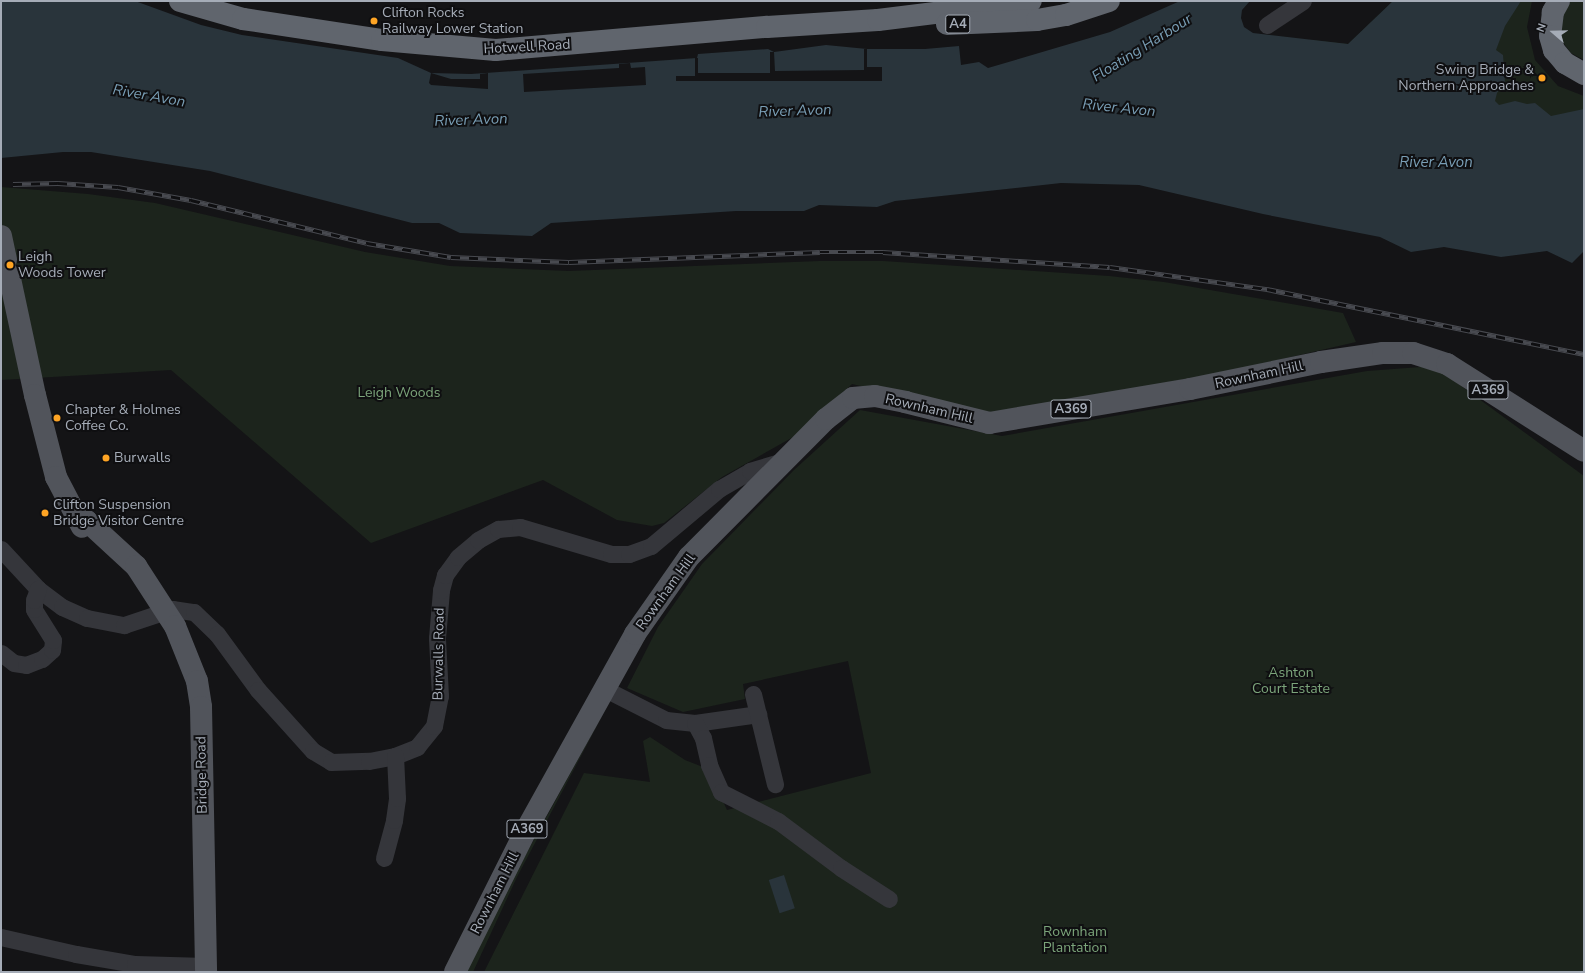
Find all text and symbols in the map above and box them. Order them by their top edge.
place label: Clifton Rocks Railway Lower Station [382,5,524,38]
water label: Floating Harbour [1089,10,1195,86]
north arrow [1533,12,1573,52]
road number: A4 [945,13,971,35]
marker: Clifton Rocks Railway Lower Station [369,16,379,26]
text: N [1533,21,1550,34]
street label: Hotwell Road [483,36,571,58]
place label: Swing Bridge & Northern Approaches [1398,62,1534,94]
marker: Swing Bridge & Northern Approaches [1537,73,1547,83]
water label: River Avon [111,81,187,111]
water label: River Avon [1082,95,1156,121]
water label: River Avon [758,101,832,121]
water label: River Avon [434,110,508,130]
water label: River Avon [1399,154,1473,172]
place label: Leigh Woods Tower [18,249,106,282]
marker: Leigh Woods Tower [5,260,15,270]
street label: Rownham Hill [1213,357,1305,393]
road number: A369 [1467,379,1509,401]
park label: Leigh Woods [357,385,441,401]
street label: Rownham Hill [883,391,975,427]
road number: A369 [1050,398,1092,420]
place label: Chapter & Holmes Coffee Co. [65,402,181,434]
marker: Chapter & Holmes Coffee Co. [52,413,62,423]
place label: Burwalls [114,450,171,466]
marker: Burwalls [101,453,111,463]
place label: Clifton Suspension Bridge Visitor Centre [53,497,184,530]
marker: Clifton Suspension Bridge Visitor Centre [40,508,50,518]
street label: Rownham Hill [633,551,699,633]
street label: Burwalls Road [430,607,448,701]
park label: Ashton Court Estate [1252,665,1330,698]
street label: Bridge Road [193,736,211,814]
road number: A369 [506,818,548,840]
street label: Rownham Hill [467,849,523,937]
park label: Rownham Plantation [1043,924,1107,956]

